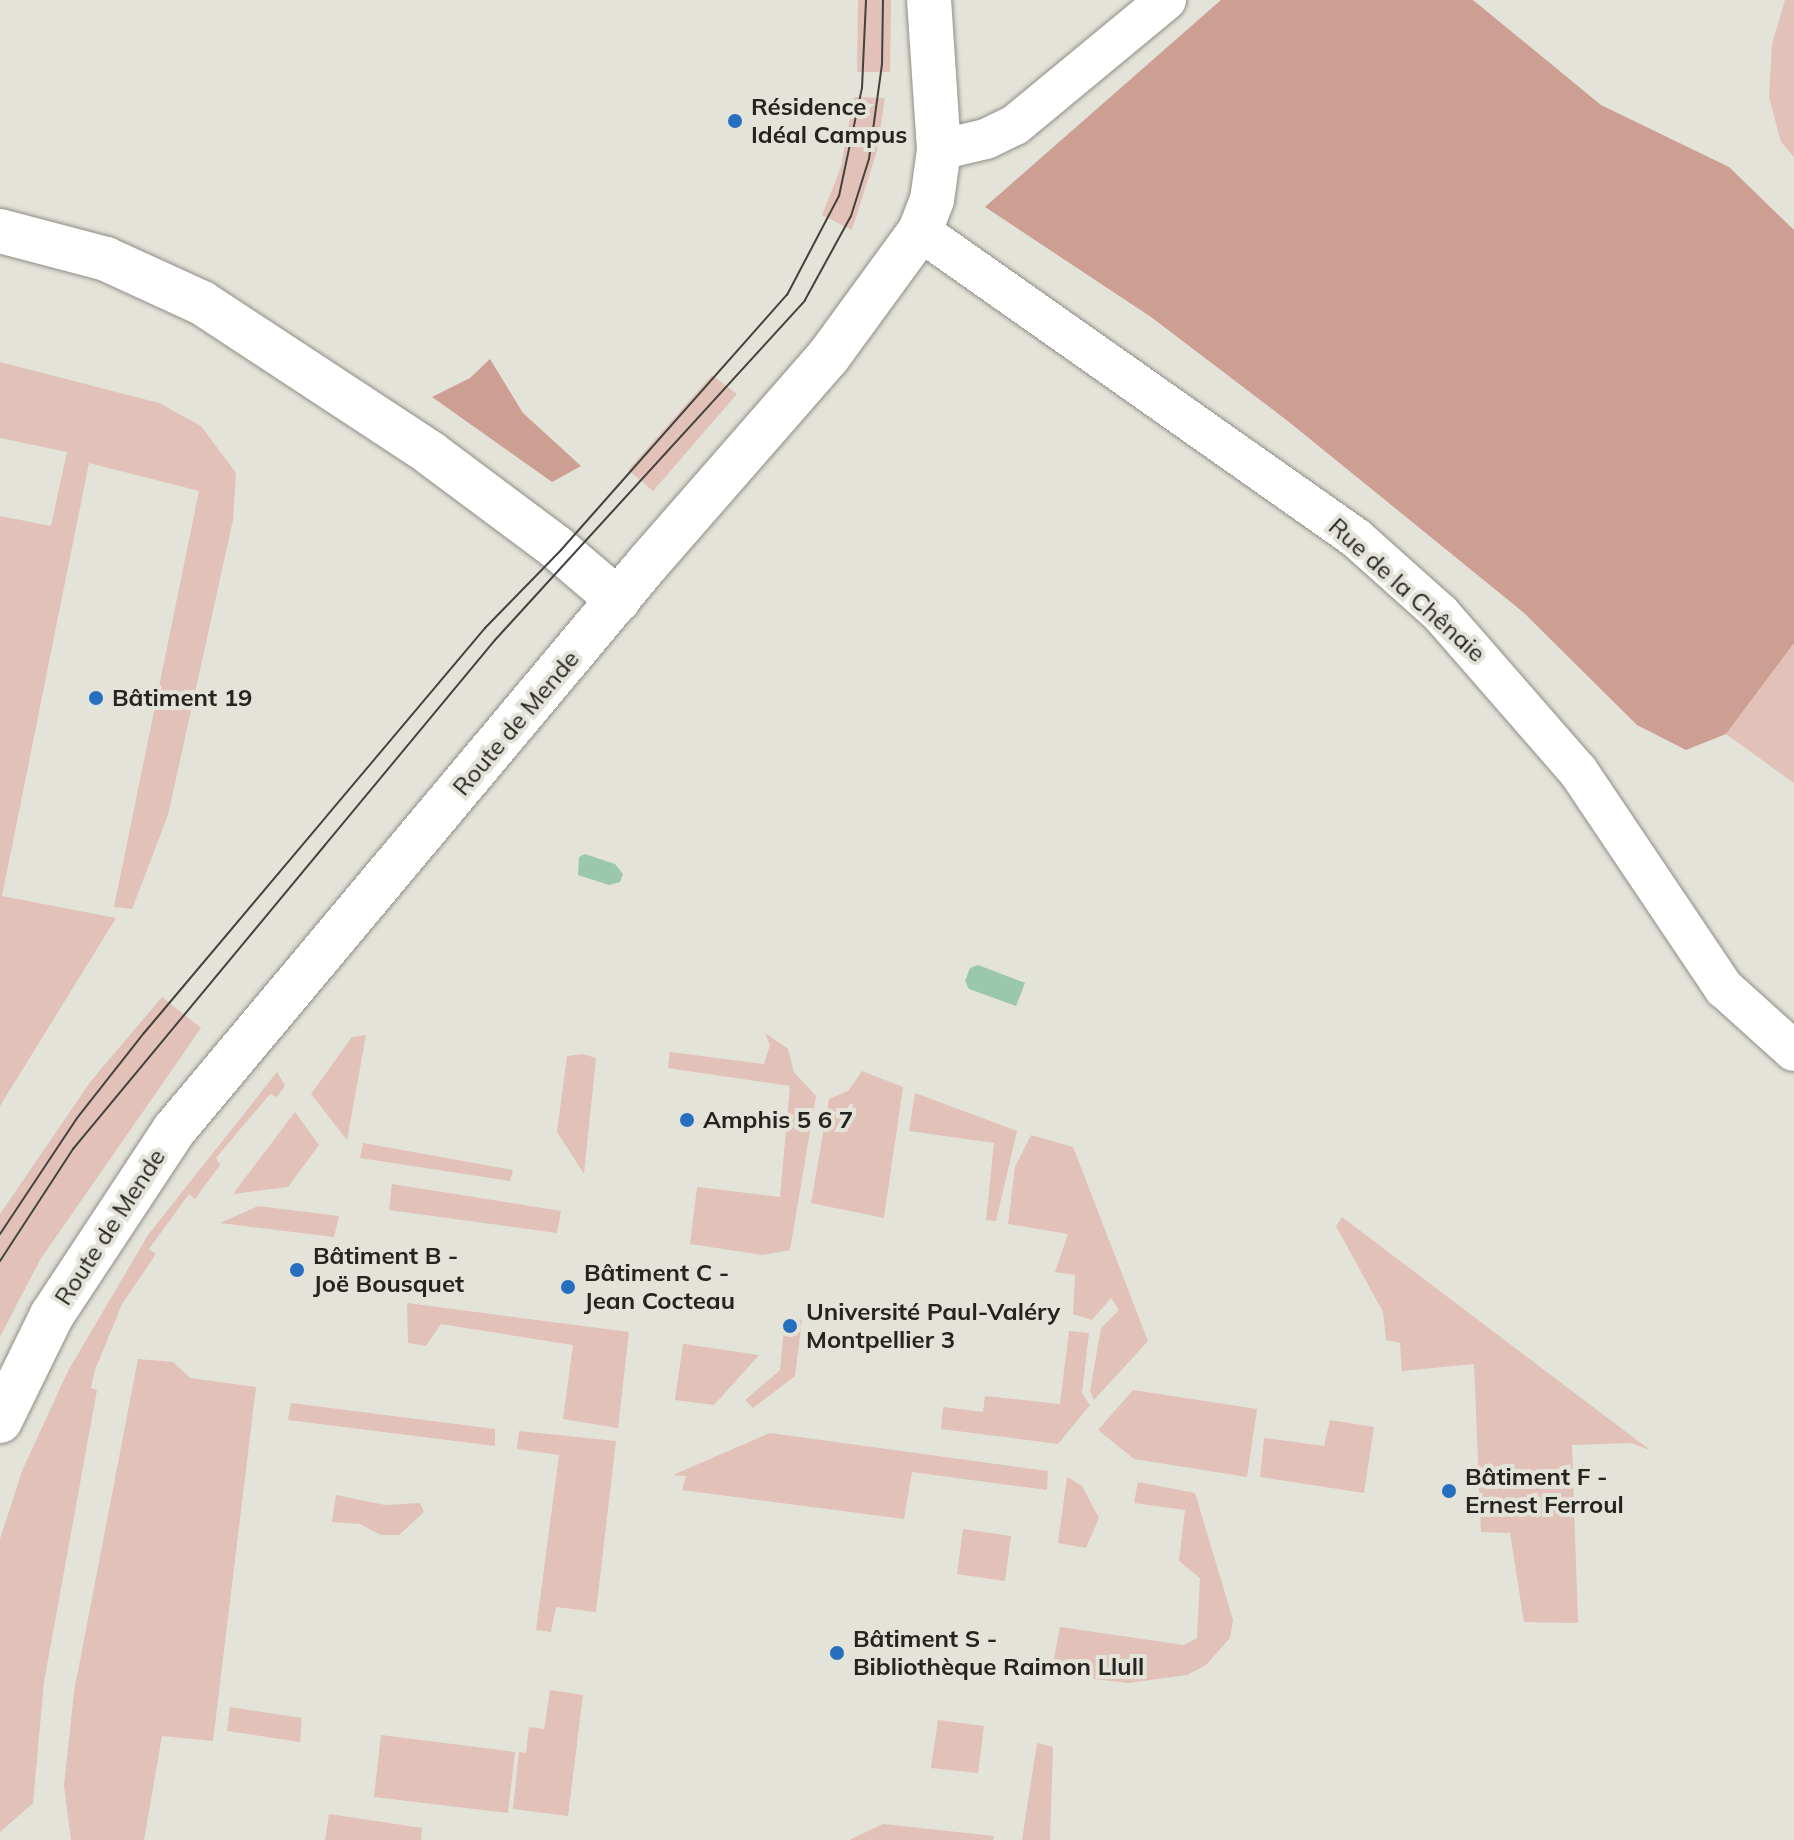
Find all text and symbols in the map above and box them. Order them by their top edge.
place label: Résidence Idéal Campus [751,93,907,149]
marker: Résidence Idéal Campus [726,112,744,130]
street label: Rue de la Chênaie [1323,512,1491,668]
street label: Route de Mende [447,645,585,801]
place label: Bâtiment 19 [112,684,252,712]
marker: Bâtiment 19 [87,689,105,707]
place label: Amphis 5 6 7 [703,1106,853,1134]
marker: Amphis 5 6 7 [678,1111,696,1129]
street label: Route de Mende [49,1144,171,1310]
place label: Bâtiment B - Joë Bousquet [313,1242,464,1298]
place label: Bâtiment C - Jean Cocteau [584,1259,735,1315]
marker: Bâtiment B - Joë Bousquet [288,1261,306,1279]
marker: Bâtiment C - Jean Cocteau [559,1278,577,1296]
place label: Université Paul-Valéry Montpellier 3 [806,1298,1060,1354]
marker: Université Paul-Valéry Montpellier 3 [781,1317,799,1335]
place label: Bâtiment F - Ernest Ferroul [1465,1463,1624,1519]
marker: Bâtiment F - Ernest Ferroul [1440,1482,1458,1500]
place label: Bâtiment S - Bibliothèque Raimon Llull [853,1625,1144,1681]
marker: Bâtiment S - Bibliothèque Raimon Llull [828,1644,846,1662]

